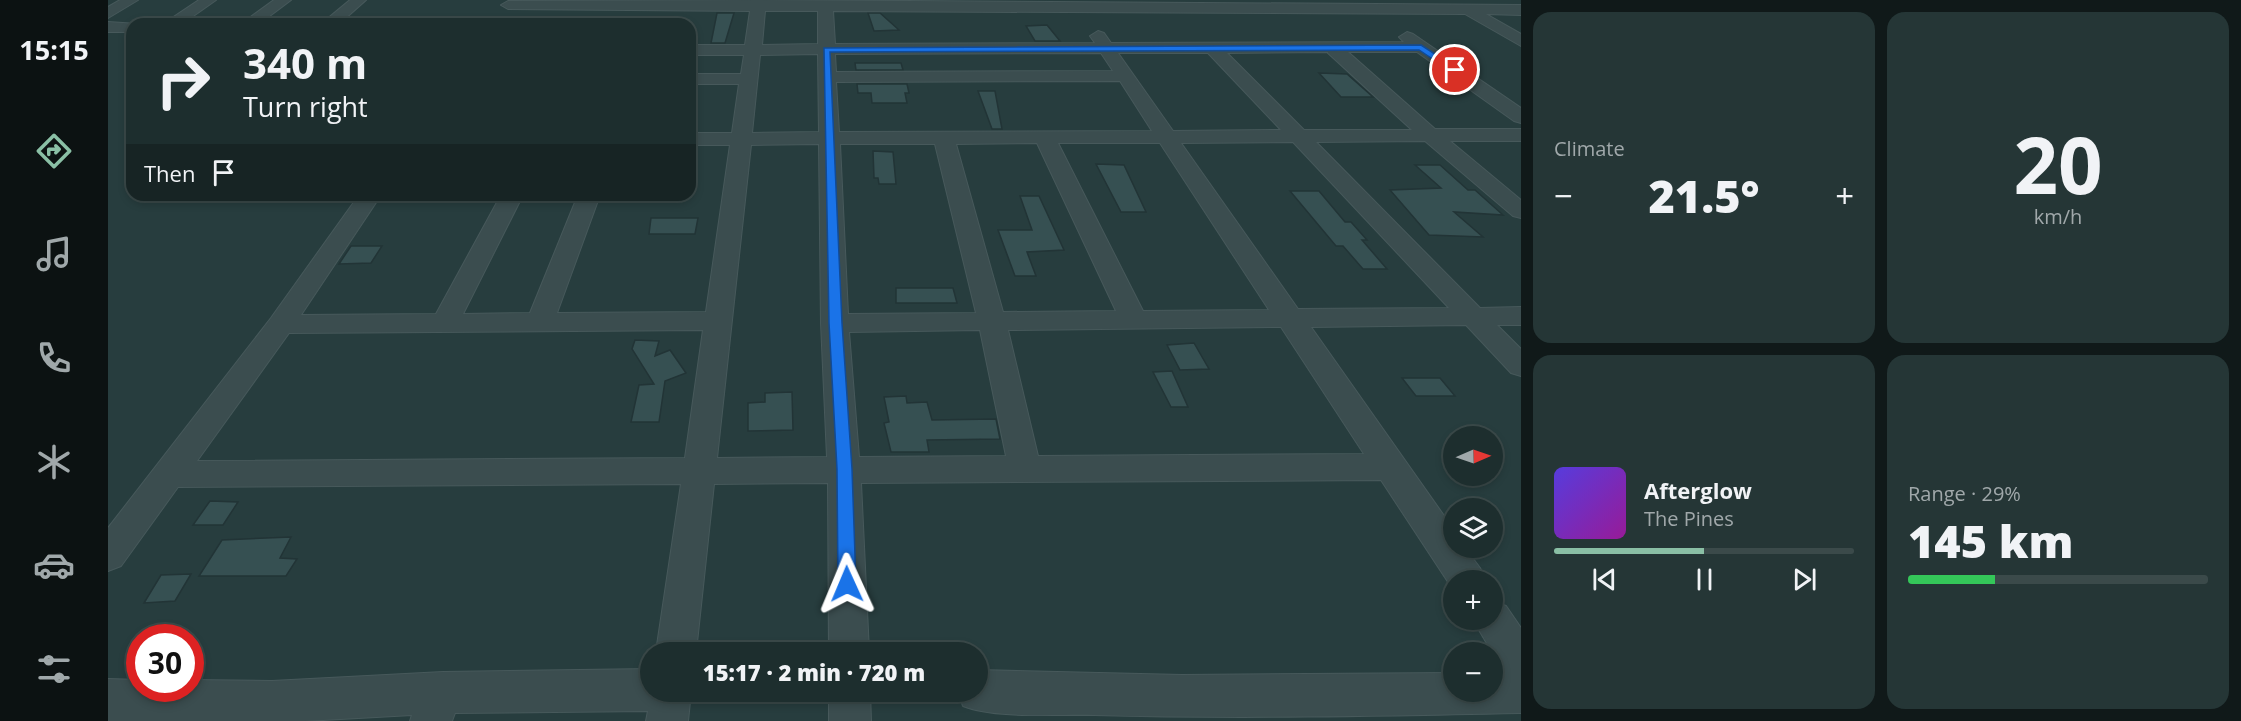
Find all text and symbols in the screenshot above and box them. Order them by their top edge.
text: 15:15 [19,31,89,68]
text: 340 m [243,34,367,91]
icon: right [144,42,222,120]
pin [1429,44,1480,95]
icon: arrive [1438,53,1471,86]
text: Turn right [243,88,368,125]
text: 20 [2013,111,2103,217]
icon: directions [33,130,75,172]
text: Climate [1554,135,1625,162]
icon: arrive [207,156,240,189]
text: Then [144,158,195,188]
text: 21.5° [1648,165,1760,226]
text: − [1554,173,1573,218]
text: + [1835,173,1854,218]
text: km/h [2034,203,2082,230]
icon: music [33,233,75,275]
icon: phone [33,337,75,379]
north arrow [1443,426,1503,486]
map controls [1443,426,1503,702]
icon: climate [33,441,75,483]
text: Afterglow [1644,475,1752,505]
text: Range · 29% [1908,480,2021,507]
button: layers [1443,498,1503,558]
text: The Pines [1644,505,1734,532]
text: 145 km [1908,510,2073,571]
icon: car [33,544,75,586]
position arrow [815,552,879,616]
icon: previous [1588,563,1621,596]
icon: pause [1688,563,1721,596]
icon: next [1788,563,1821,596]
button: + [1443,570,1503,630]
speed limit sign: 30 [126,624,204,702]
button: − [1443,642,1503,702]
icon: filters [33,648,75,690]
text: 15:17 · 2 min · 720 m [703,657,925,687]

